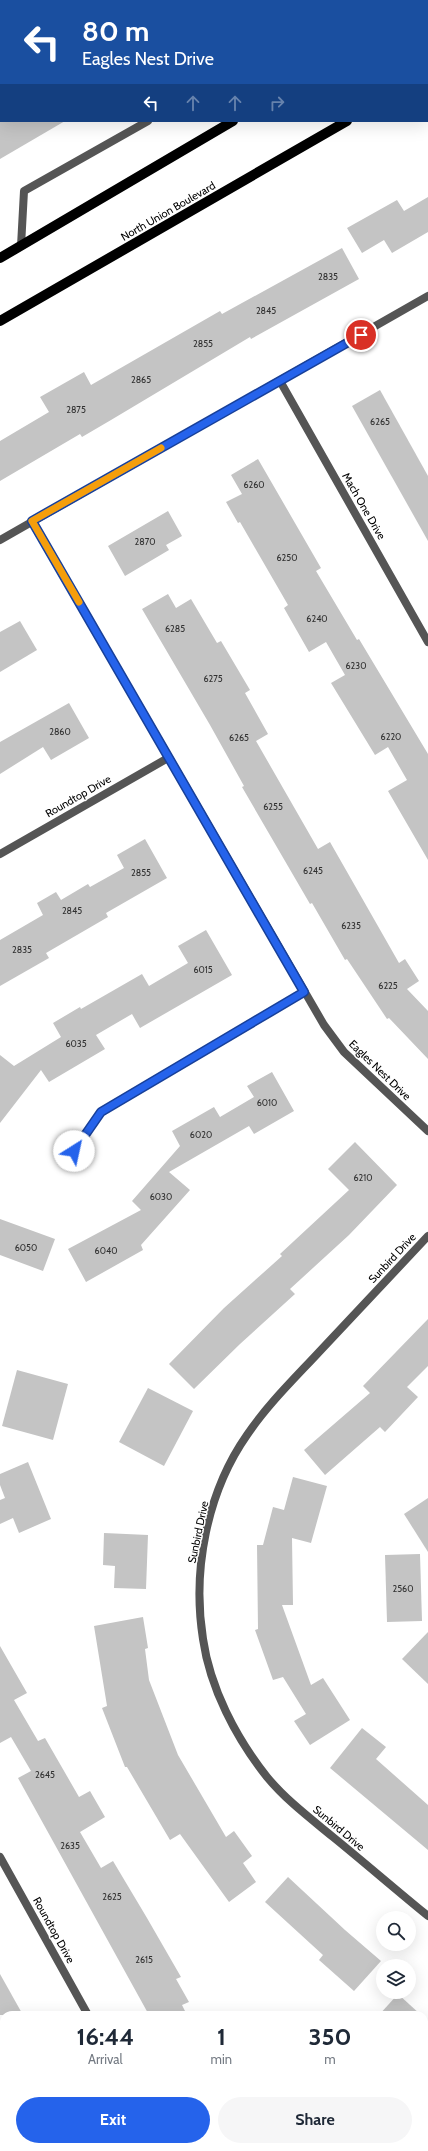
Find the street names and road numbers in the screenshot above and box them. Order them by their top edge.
street label: North Union Boulevard [118,178,218,244]
street label: Mach One Drive [339,470,389,542]
street label: Roundtop Drive [43,771,114,820]
street label: Eagles Nest Drive [346,1037,414,1103]
street label: Sunbird Drive [365,1230,419,1286]
street label: Sunbird Drive [185,1499,212,1564]
street label: Sunbird Drive [310,1802,368,1854]
street label: Roundtop Drive [30,1894,78,1966]

